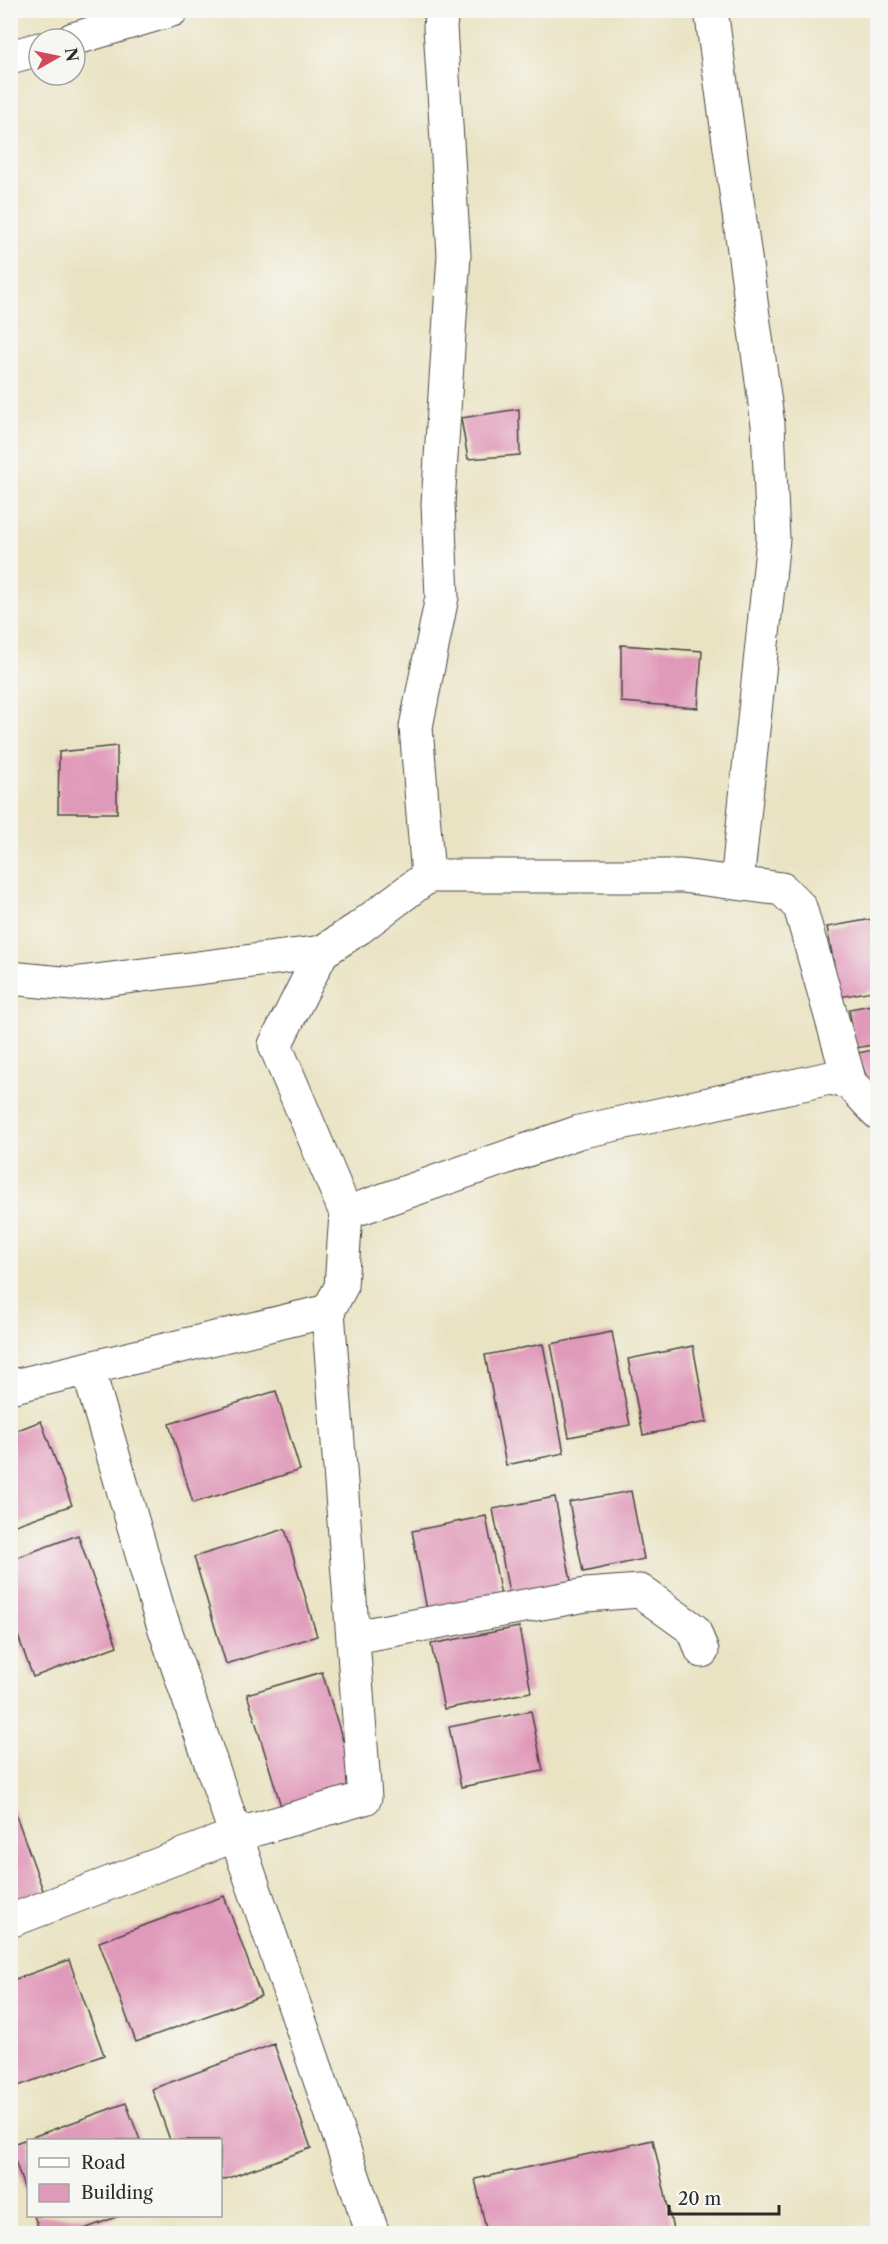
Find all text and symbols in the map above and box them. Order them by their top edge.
north arrow [27,27,87,87]
text: N [61,46,83,63]
legend [27,2139,222,2217]
text: Road [81,2152,126,2174]
scale bar [669,2178,778,2216]
text: Building [81,2182,153,2204]
text: 20 m [678,2188,722,2210]

